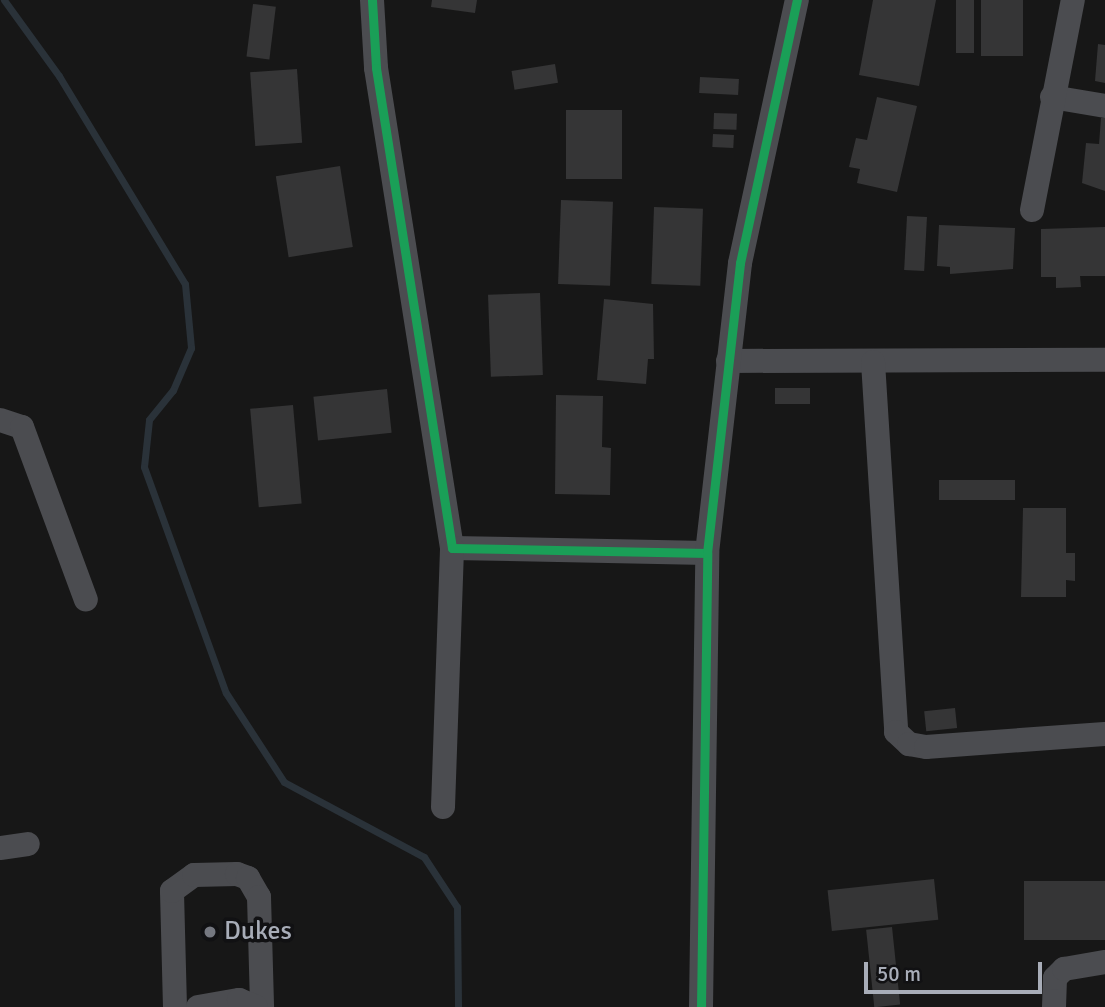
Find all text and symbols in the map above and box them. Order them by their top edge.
place label: Dukes [224,916,292,948]
marker: Dukes [202,924,218,940]
scale bar [867,948,1046,992]
text: 50 m [877,961,921,987]

